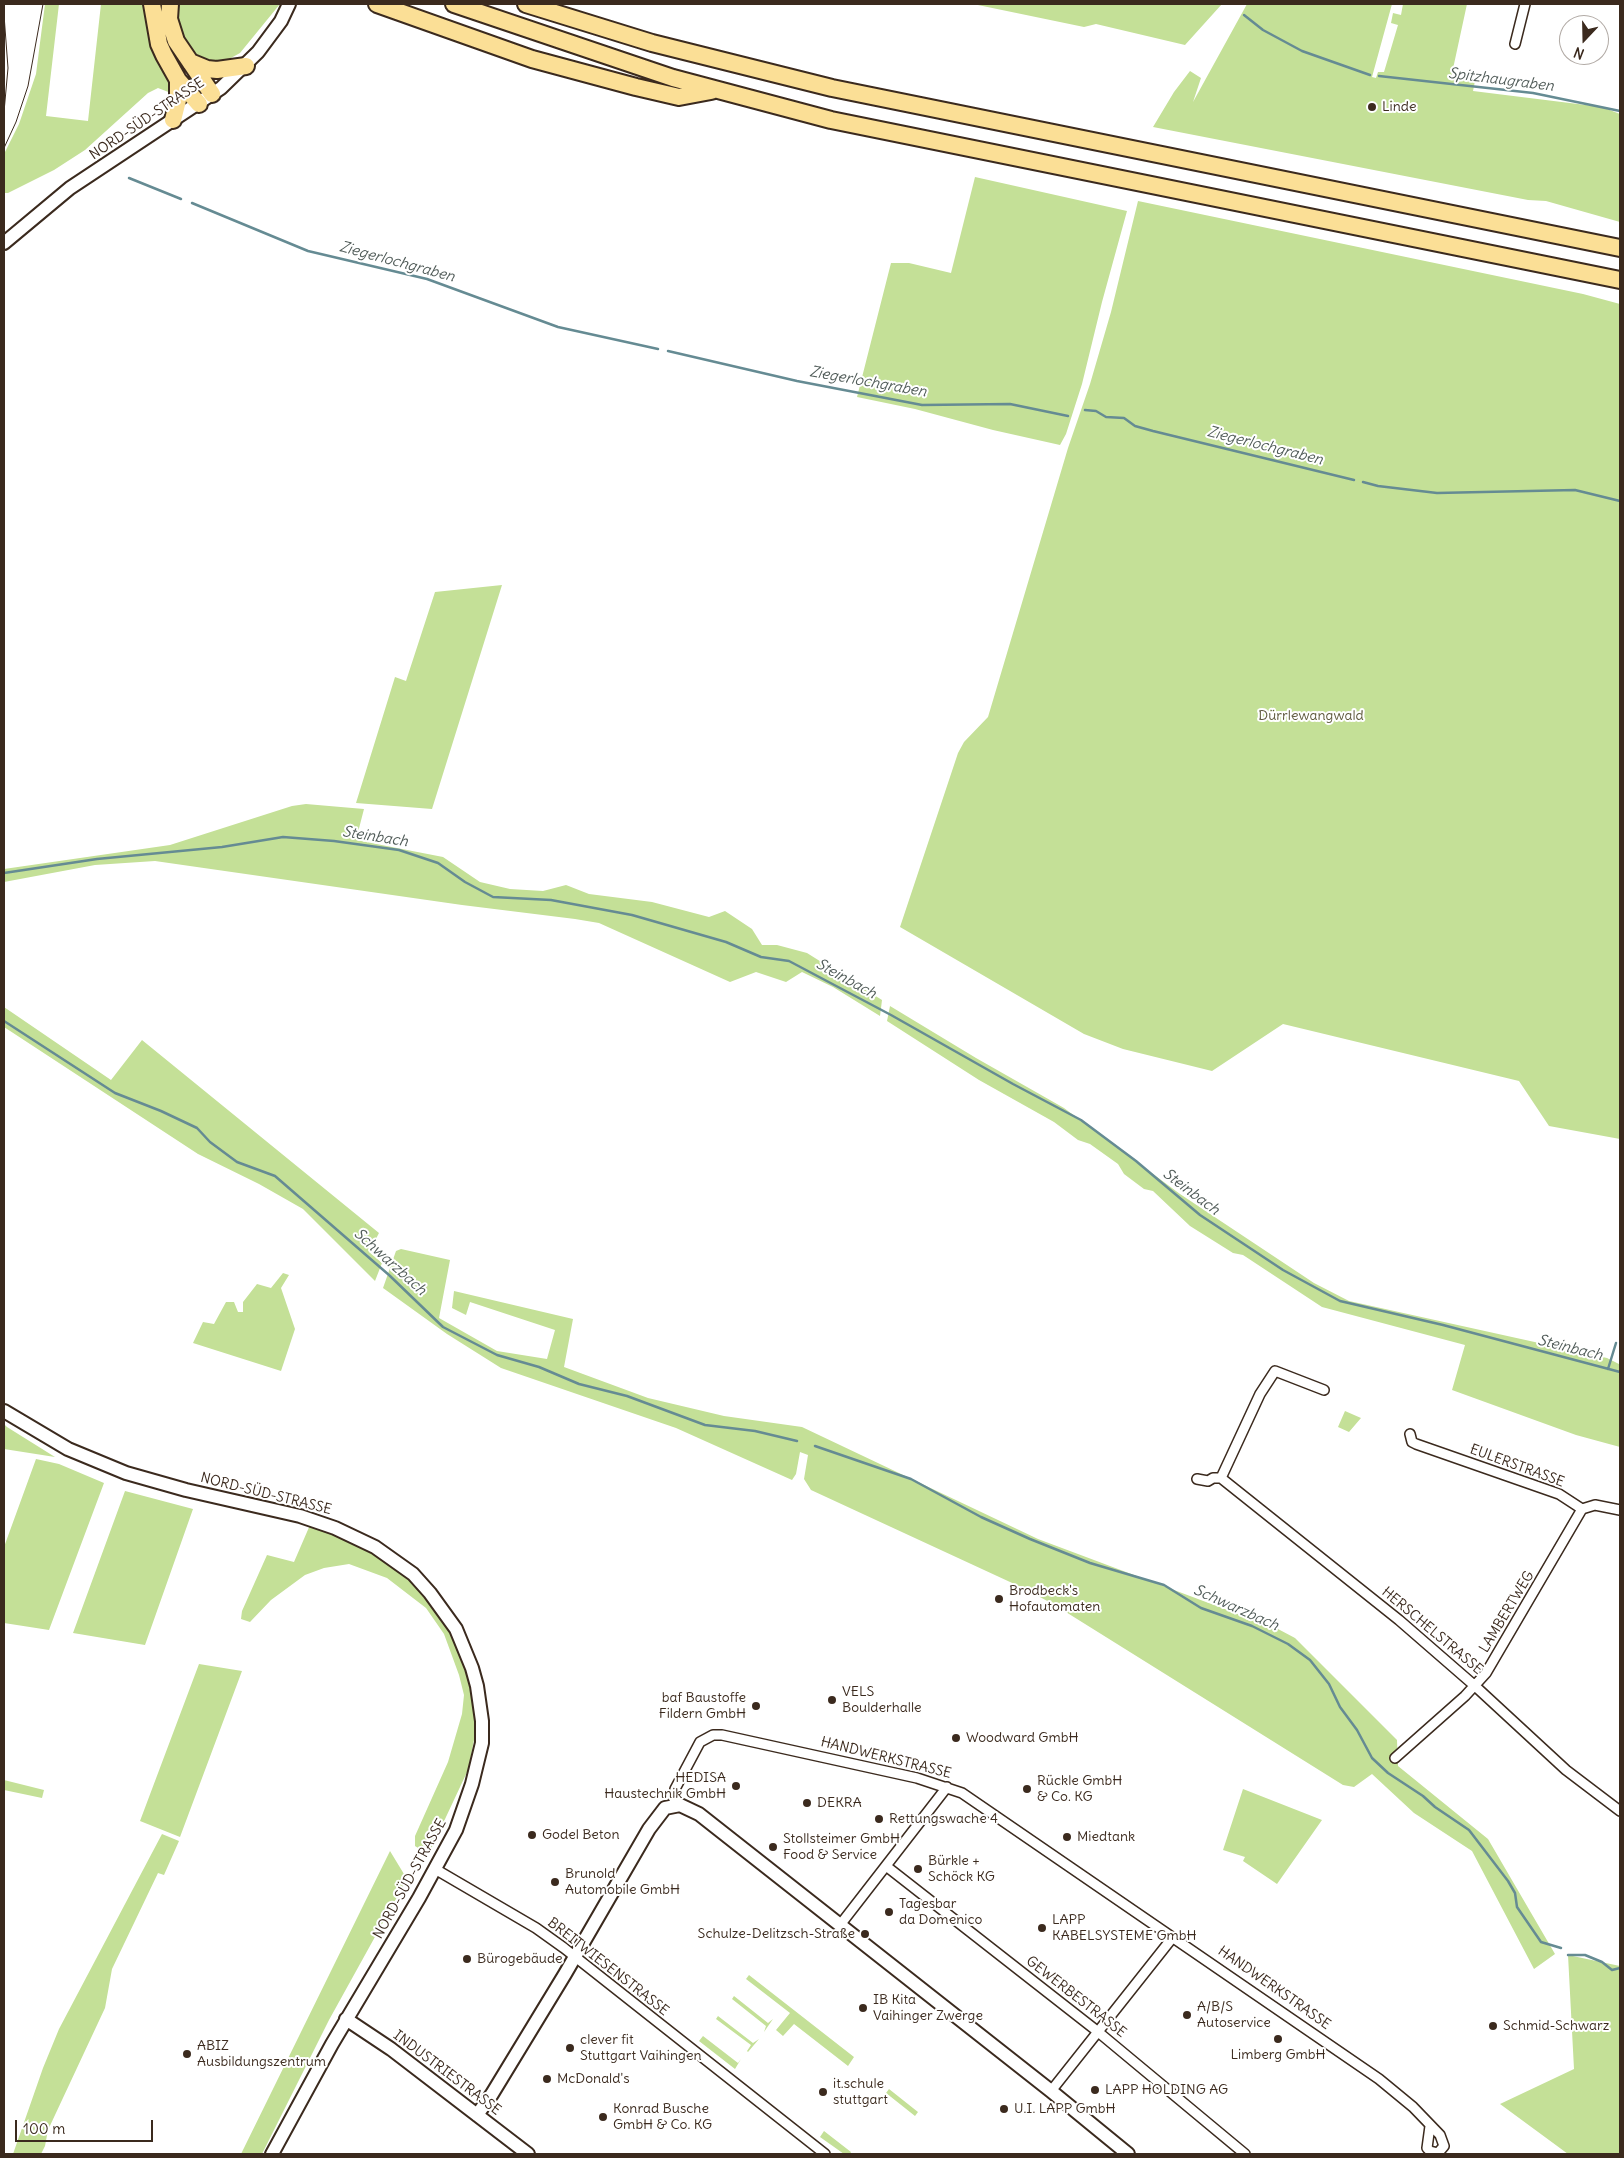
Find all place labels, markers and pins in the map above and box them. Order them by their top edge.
place label: Linde [1382,99,1417,115]
marker: Linde [1366,101,1378,113]
place label: Brodbeck's Hofautomaten [1009,1583,1100,1615]
marker: Brodbeck's Hofautomaten [993,1593,1005,1605]
place label: VELS Boulderhalle [842,1684,922,1716]
place label: baf Baustoffe Fildern GmbH [659,1690,746,1722]
marker: VELS Boulderhalle [826,1694,838,1706]
marker: baf Baustoffe Fildern GmbH [750,1700,762,1712]
place label: Woodward GmbH [966,1730,1078,1746]
marker: Woodward GmbH [950,1732,962,1744]
place label: HEDISA Haustechnik GmbH [604,1770,726,1802]
place label: Rückle GmbH & Co. KG [1037,1773,1122,1805]
marker: HEDISA Haustechnik GmbH [730,1780,742,1792]
marker: Rückle GmbH & Co. KG [1021,1783,1033,1795]
place label: DEKRA [817,1795,862,1811]
marker: DEKRA [801,1797,813,1809]
place label: Rettungswache 4 [889,1811,998,1827]
marker: Rettungswache 4 [873,1813,885,1825]
place label: Godel Beton [542,1827,620,1843]
marker: Godel Beton [526,1829,538,1841]
place label: Miedtank [1077,1829,1135,1845]
place label: Stollsteimer GmbH Food & Service [783,1831,900,1864]
marker: Miedtank [1061,1831,1073,1843]
marker: Stollsteimer GmbH Food & Service [767,1841,779,1853]
place label: Bürkle + Schöck KG [928,1853,995,1885]
marker: Bürkle + Schöck KG [912,1863,924,1875]
place label: Brunold Automobile GmbH [565,1866,680,1898]
marker: Brunold Automobile GmbH [549,1876,561,1888]
place label: Tagesbar da Domenico [899,1896,982,1928]
marker: Tagesbar da Domenico [883,1906,895,1918]
place label: LAPP KABELSYSTEME GmbH [1052,1912,1197,1944]
marker: LAPP KABELSYSTEME GmbH [1036,1922,1048,1934]
place label: Schulze-Delitzsch-Straße [698,1926,855,1942]
marker: Schulze-Delitzsch-Straße [859,1928,871,1940]
place label: Bürogebäude [477,1951,563,1967]
marker: Bürogebäude [461,1953,473,1965]
place label: IB Kita Vaihinger Zwerge [873,1992,983,2024]
place label: A/B/S Autoservice [1197,1999,1271,2031]
marker: IB Kita Vaihinger Zwerge [857,2002,869,2014]
marker: A/B/S Autoservice [1181,2009,1193,2021]
place label: Schmid-Schwarz [1503,2018,1609,2034]
marker: Schmid-Schwarz [1487,2020,1499,2032]
place label: clever fit Stuttgart Vaihingen [580,2032,702,2064]
marker: Limberg GmbH [1272,2033,1284,2045]
place label: ABIZ Ausbildungszentrum [197,2038,326,2070]
marker: clever fit Stuttgart Vaihingen [564,2042,576,2054]
place label: Limberg GmbH [1230,2047,1326,2063]
marker: ABIZ Ausbildungszentrum [181,2048,193,2060]
place label: McDonald's [557,2071,630,2087]
marker: McDonald's [541,2073,553,2085]
place label: it.schule stuttgart [833,2076,888,2108]
place label: LAPP HOLDING AG [1105,2082,1228,2098]
marker: LAPP HOLDING AG [1089,2084,1101,2096]
marker: it.schule stuttgart [817,2086,829,2098]
place label: Konrad Busche GmbH & Co. KG [613,2101,712,2134]
place label: U.I. LAPP GmbH [1014,2101,1116,2117]
marker: U.I. LAPP GmbH [998,2103,1010,2115]
marker: Konrad Busche GmbH & Co. KG [597,2111,609,2123]

